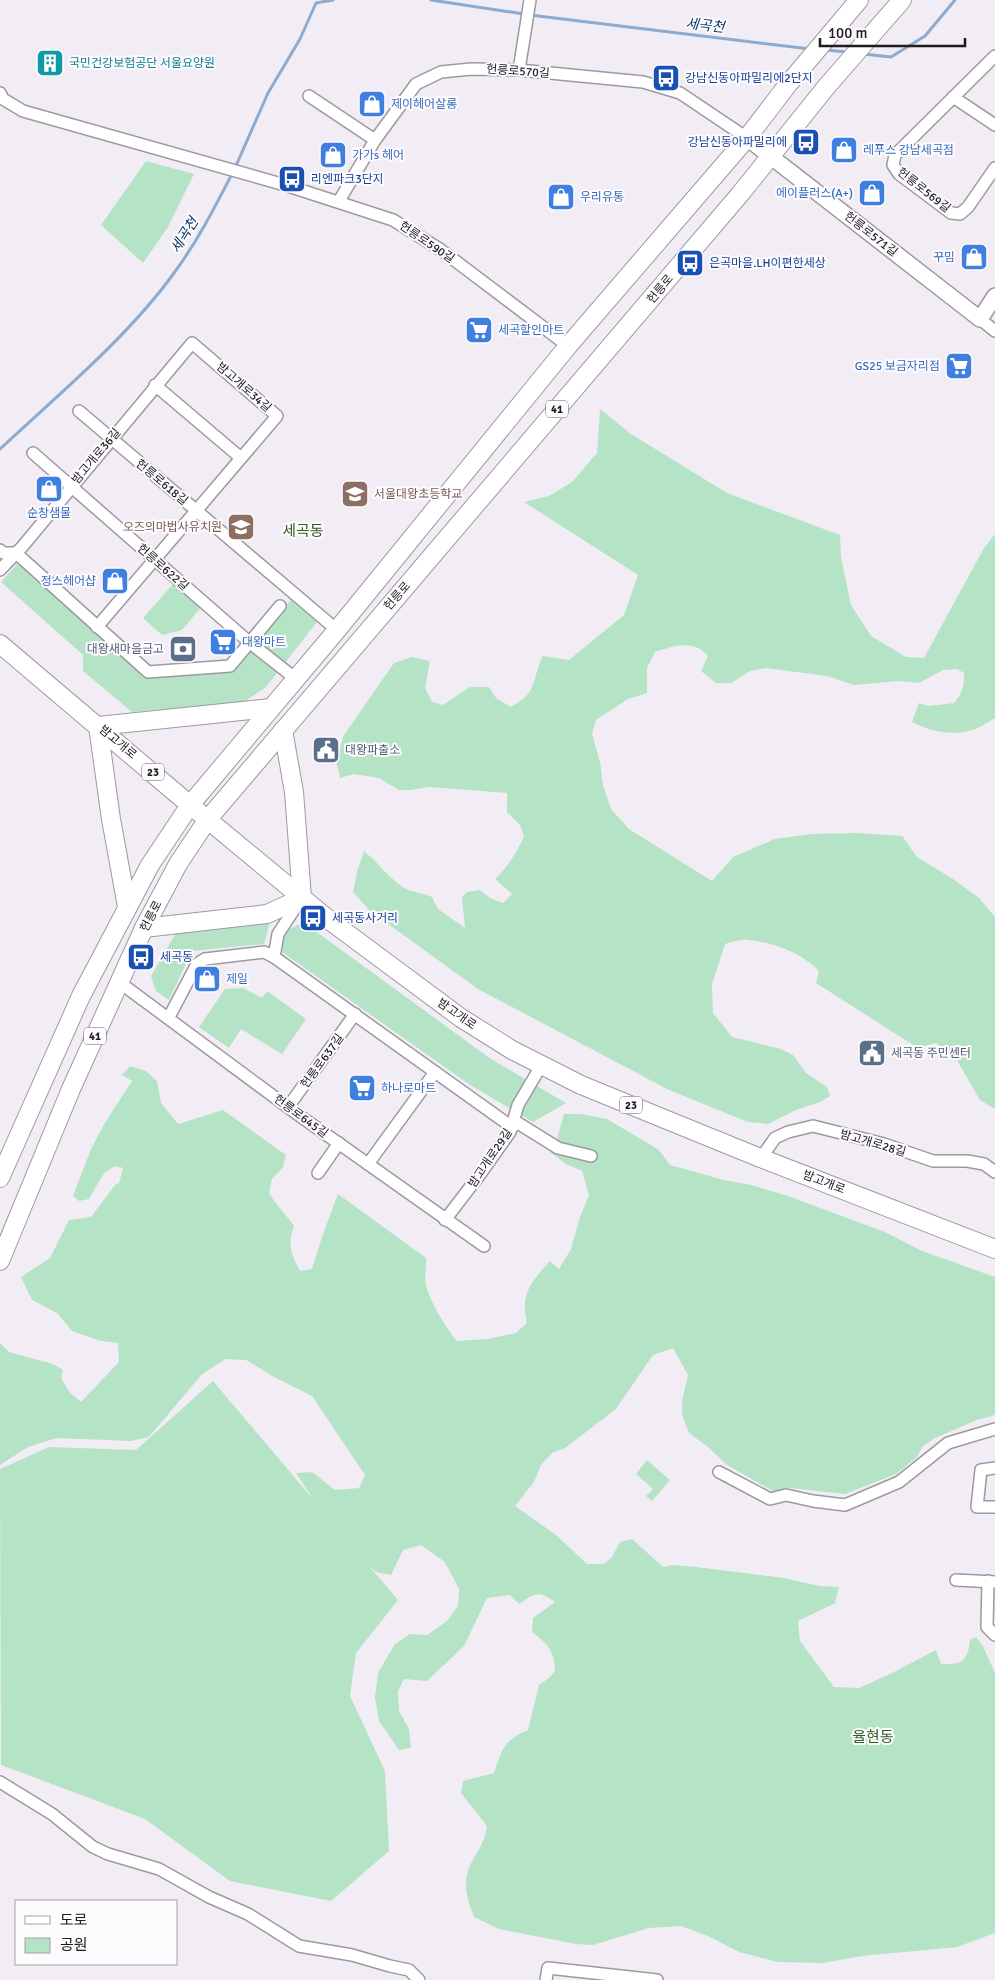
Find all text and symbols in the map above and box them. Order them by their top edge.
water label: 세곡천 [685,15,726,36]
scale bar [820,15,965,47]
text: 100 m [828,24,868,42]
building icon: 국민건강보험공단 서울요양원 [35,48,65,78]
place label: 국민건강보험공단 서울요양원 [69,56,215,71]
street label: 헌릉로570길 [486,62,550,81]
bus stop icon: 강남신동아파밀리에2단지 [651,63,681,93]
place label: 강남신동아파밀리에2단지 [685,71,813,86]
shop icon: 제이헤어살롱 [357,89,387,119]
place label: 제이헤어살롱 [391,97,457,112]
bus stop icon: 강남신동아파밀리에 [791,127,821,157]
place label: 강남신동아파밀리에 [688,135,787,150]
shop icon: 레푸스 강남세곡점 [829,135,859,165]
shop icon: 가가s 헤어 [318,140,348,170]
place label: 레푸스 강남세곡점 [863,143,954,158]
place label: 가가s 헤어 [352,148,404,163]
bus stop icon: 리엔파크3단지 [277,164,307,194]
street label: 헌릉로569길 [894,165,953,216]
place label: 리엔파크3단지 [311,172,384,187]
shop icon: 에이플러스(A+) [857,178,887,208]
shop icon: 우리유통 [546,182,576,212]
place label: 에이플러스(A+) [776,186,853,201]
place label: 우리유통 [580,190,624,205]
street label: 헌릉로571길 [841,209,900,260]
water label: 세곡천 [167,213,202,256]
street label: 헌릉로590길 [396,218,457,266]
shop icon: 꾸밈 [959,242,989,272]
bus stop icon: 은곡마을.LH이편한세상 [675,248,705,278]
place label: 꾸밈 [933,250,955,265]
place label: 은곡마을.LH이편한세상 [709,256,826,271]
street label: 헌릉로 [644,272,677,307]
supermarket icon: 세곡할인마트 [464,315,494,345]
place label: 세곡할인마트 [498,323,564,338]
supermarket icon: GS25 보금자리점 [944,351,974,381]
street label: 밤고개로34길 [213,359,274,415]
place label: GS25 보금자리점 [855,359,940,374]
road number: 41 [546,400,568,418]
street label: 밤고개로36길 [69,425,124,487]
street label: 헌릉로618길 [132,456,191,509]
shop icon: 순창샘물 [34,474,64,504]
school or university icon: 서울대왕초등학교 [340,479,370,509]
place label: 서울대왕초등학교 [374,487,462,502]
place label: 순창샘물 [27,506,71,521]
school or university icon: 오즈의마법사유치원 [226,512,256,542]
place label: 오즈의마법사유치원 [123,520,222,535]
district label: 세곡동 [282,522,324,540]
street label: 헌릉로622길 [134,541,192,594]
shop icon: 정스헤어샵 [100,566,130,596]
place label: 정스헤어샵 [41,574,96,589]
street label: 헌릉로 [381,579,414,614]
supermarket icon: 대왕마트 [208,627,238,657]
bank icon: 대왕새마을금고 [168,634,198,664]
place label: 대왕마트 [242,635,286,650]
place label: 대왕새마을금고 [87,642,164,657]
street label: 밤고개로 [96,722,139,762]
public building icon: 대왕파출소 [311,735,341,765]
place label: 대왕파출소 [345,743,400,758]
road number: 23 [142,764,164,780]
street label: 헌릉로 [137,898,166,934]
bus stop icon: 세곡동사거리 [298,903,328,933]
place label: 세곡동사거리 [332,911,398,926]
bus stop icon: 세곡동 [126,942,156,972]
place label: 세곡동 [160,950,193,965]
shop icon: 제일 [192,964,222,994]
place label: 제일 [226,972,248,987]
street label: 밤고개로 [434,996,479,1033]
road number: 41 [84,1028,106,1044]
street label: 헌릉로637길 [298,1031,347,1091]
public building icon: 세곡동 주민센터 [857,1038,887,1068]
place label: 세곡동 주민센터 [891,1046,971,1061]
supermarket icon: 하나로마트 [347,1073,377,1103]
place label: 하나로마트 [381,1081,436,1096]
street label: 헌릉로645길 [271,1092,331,1141]
road number: 23 [620,1096,642,1114]
street label: 밤고개로29길 [465,1126,516,1191]
street label: 밤고개로28길 [838,1127,908,1160]
street label: 밤고개로 [801,1168,847,1197]
district label: 율현동 [852,1728,894,1746]
legend [15,1900,178,1965]
text: 도로 [60,1911,88,1929]
text: 공원 [60,1936,88,1954]

